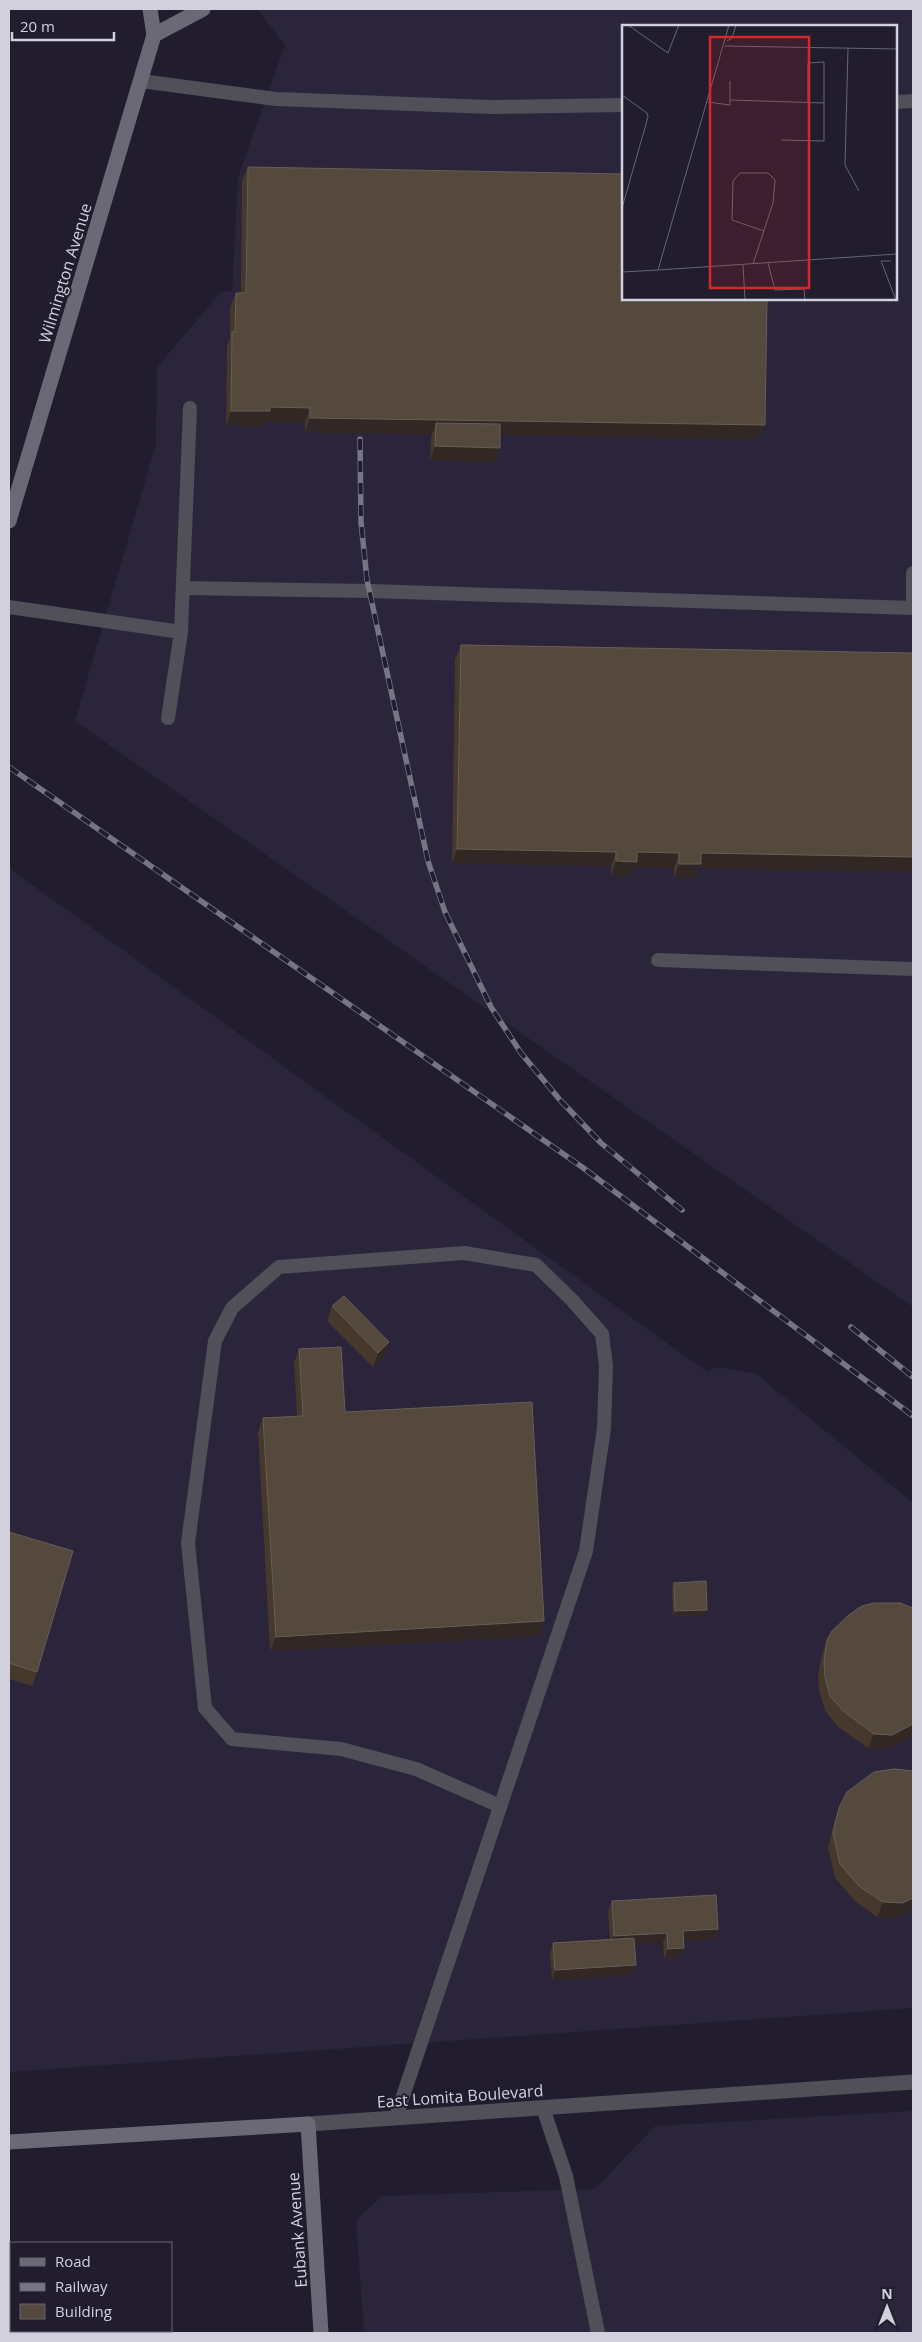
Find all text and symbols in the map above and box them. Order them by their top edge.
scale bar [12,10,115,42]
text: 20 m [20,16,55,36]
inset map [622,25,897,300]
street label: Wilmington Avenue [33,200,97,346]
street label: East Lomita Boulevard [376,2079,544,2113]
street label: Eubank Avenue [282,2172,312,2288]
legend [10,2242,172,2332]
text: Road [55,2251,91,2271]
text: Railway [55,2276,108,2296]
north arrow [862,2282,912,2332]
text: N [881,2284,893,2303]
text: Building [55,2301,112,2321]

